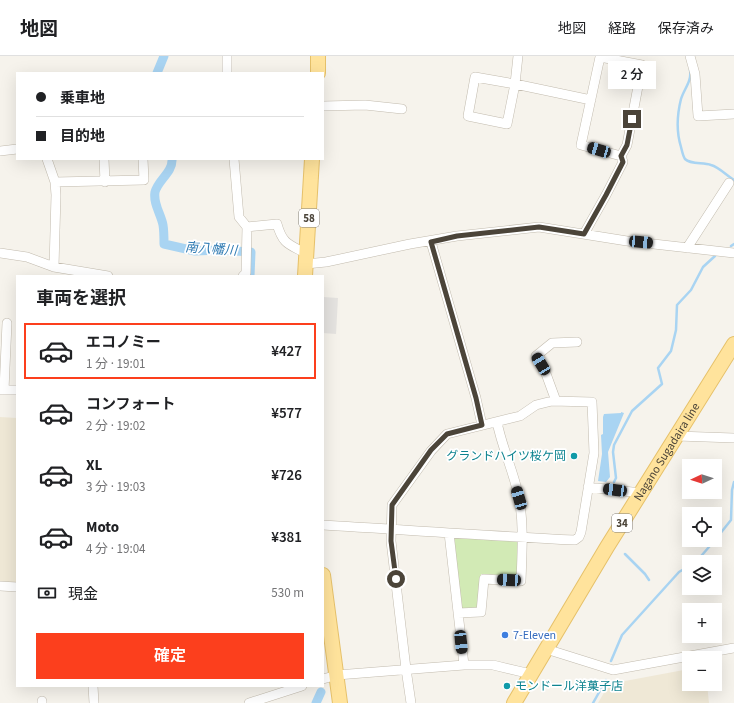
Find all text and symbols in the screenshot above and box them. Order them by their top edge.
text: 地図 [20,16,58,43]
text: 地図 [558,19,586,39]
text: 経路 [608,19,636,39]
text: 保存済み [658,19,714,39]
callout: 2 分 [608,61,656,89]
text: 2 分 [621,66,643,84]
text: 乗車地 [60,88,105,109]
route end [623,110,641,128]
text: 目的地 [60,126,105,147]
car [586,141,612,159]
road number: 58 [299,209,319,227]
car [629,235,653,249]
water label: 南八幡川 [184,238,240,260]
text: 車両を選択 [36,286,126,311]
text: エコノミー [86,332,161,353]
icon: car [38,333,74,369]
text: ¥427 [271,341,302,362]
car [530,351,552,377]
text: 1 分 · 19:01 [86,355,146,373]
text: コンフォート [86,394,176,415]
icon: car [38,395,74,431]
street label: Nagano Sugadaira line [630,399,704,504]
text: ¥577 [271,403,302,424]
text: 2 分 · 19:02 [86,417,146,435]
place label: グランドハイツ桜ケ岡 [446,448,566,465]
marker: グランドハイツ桜ケ岡 [569,451,579,461]
text: XL [86,455,102,476]
icon: car [38,457,74,493]
north arrow [682,459,722,499]
map controls [682,459,722,691]
text: ¥726 [271,465,302,486]
text: 3 分 · 19:03 [86,478,146,496]
car [602,483,628,497]
car [510,485,528,511]
button: locate [682,507,722,547]
road number: 34 [612,514,632,532]
text: Moto [86,517,119,538]
icon: car [38,519,74,555]
text: ¥381 [271,527,302,548]
text: 4 分 · 19:04 [86,540,146,558]
button: layers [682,555,722,595]
route start [387,570,405,588]
car [497,573,521,587]
icon: cash [36,582,58,604]
text: 現金 [68,584,98,605]
text: 530 m [271,584,304,602]
button: + [682,603,722,643]
place label: 7-Eleven [513,627,556,644]
car [454,629,468,655]
marker: 7-Eleven [500,630,510,640]
button: 確定 [36,633,304,679]
button: − [682,651,722,691]
place label: モンドール洋菓子店 [515,678,623,695]
marker: モンドール洋菓子店 [502,681,512,691]

